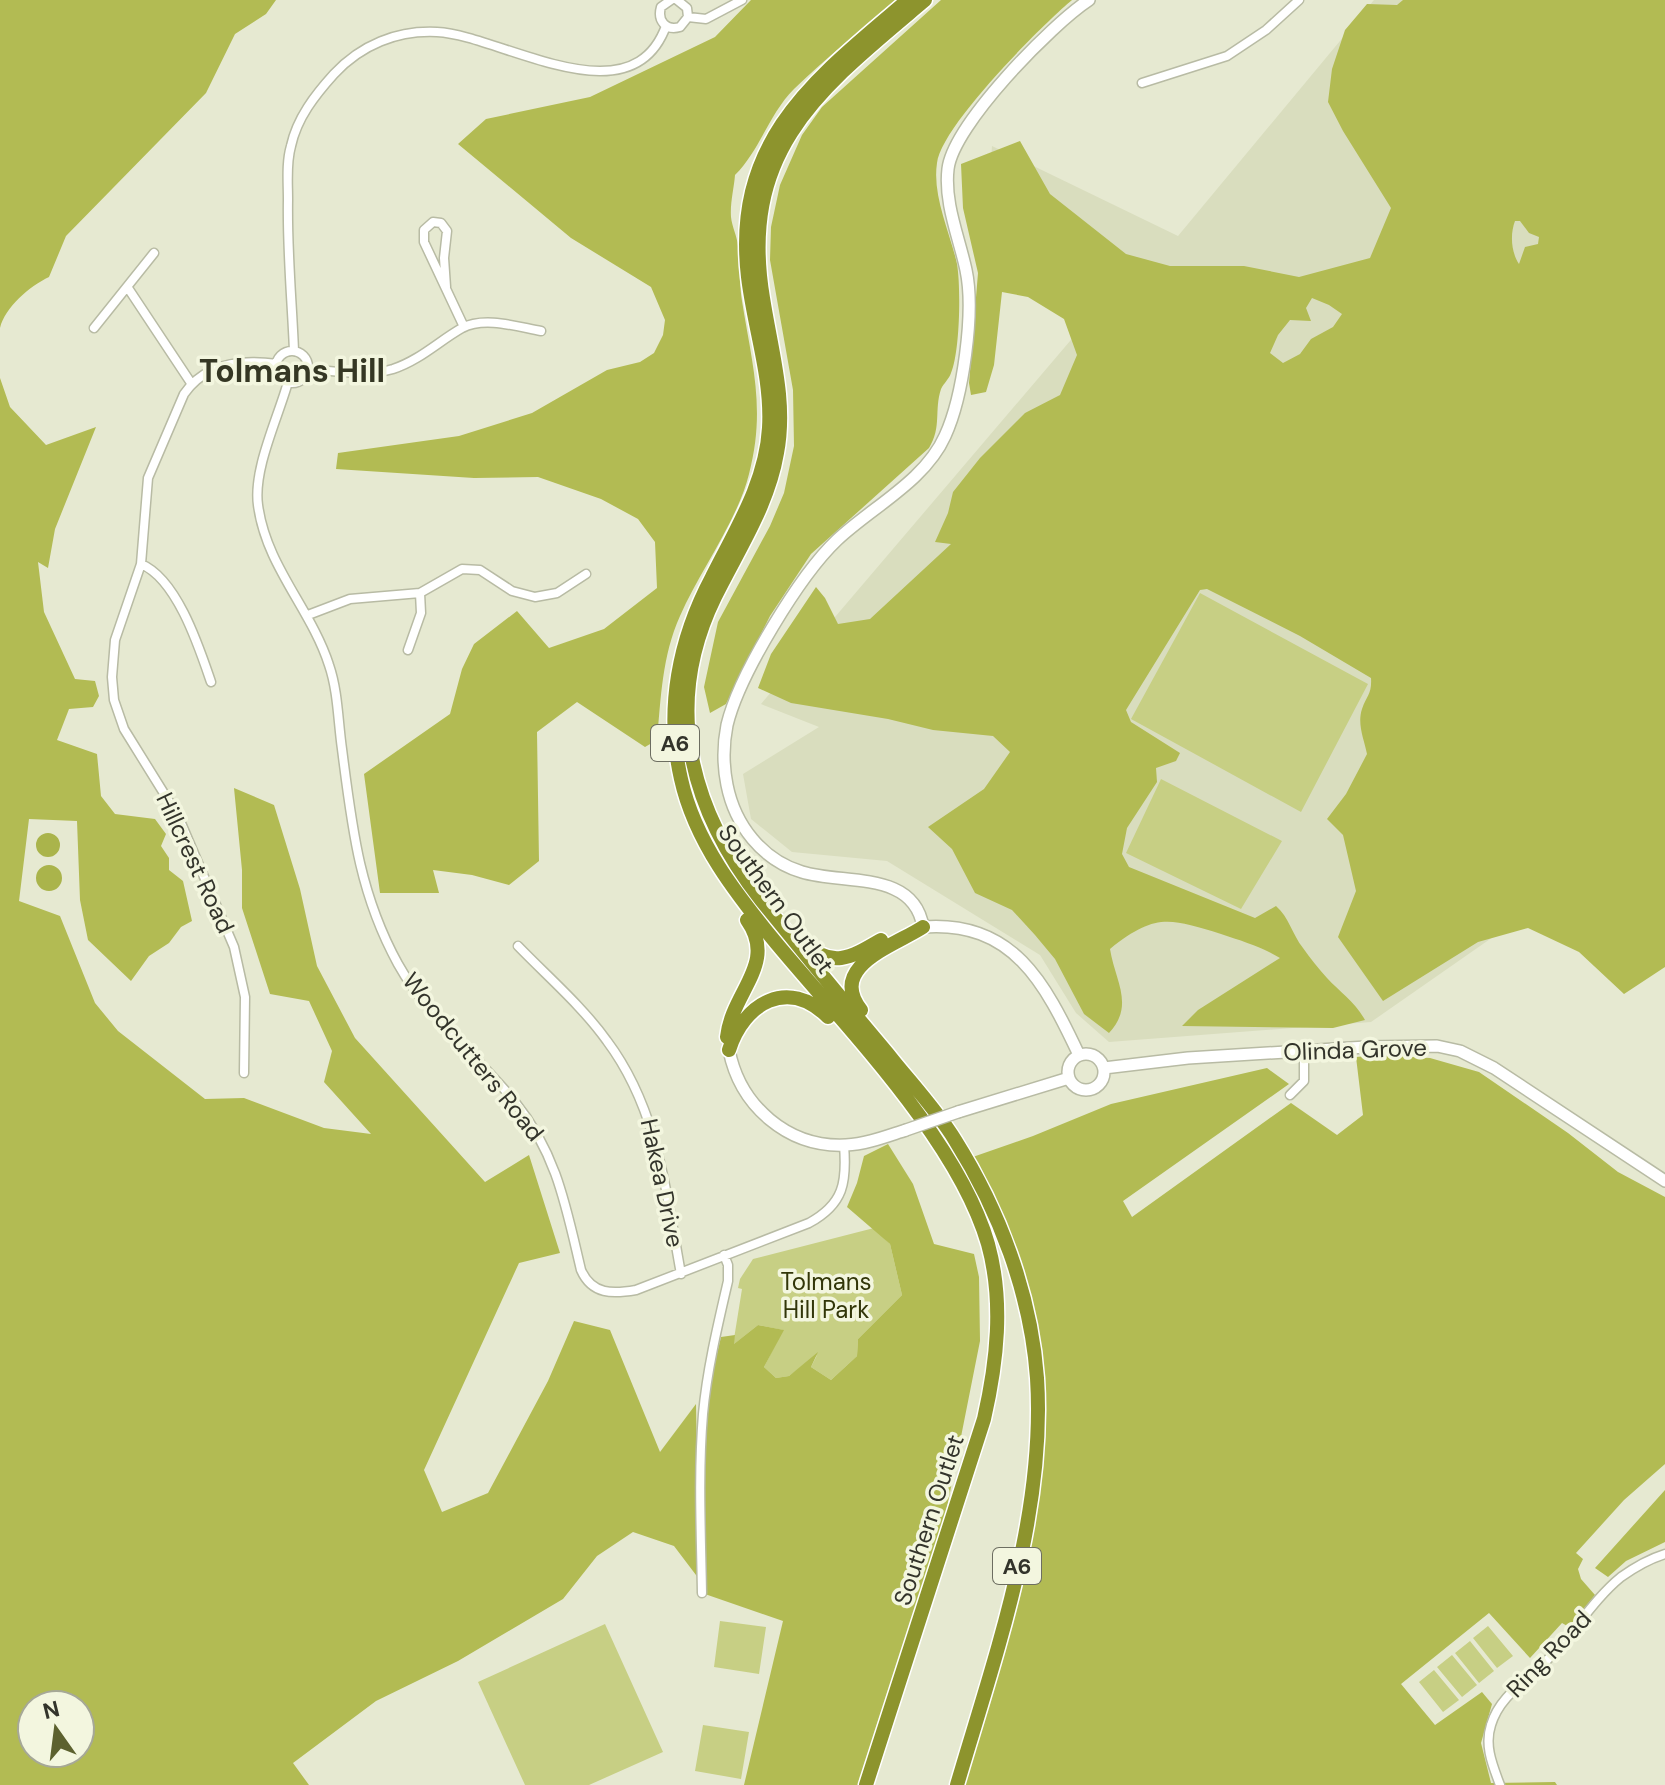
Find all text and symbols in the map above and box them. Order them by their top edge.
district label: Tolmans Hill [199,350,385,392]
road number: A6 [651,725,699,761]
street label: Hillcrest Road [149,787,242,938]
street label: Southern Outlet [712,818,841,980]
street label: Woodcutters Road [396,966,551,1147]
street label: Olinda Grove [1283,1031,1427,1068]
street label: Hakea Drive [634,1116,691,1250]
park label: Tolmans Hill Park [780,1266,872,1325]
street label: Southern Outlet [886,1431,971,1609]
road number: A6 [993,1548,1041,1584]
street label: Ring Road [1499,1604,1598,1704]
north arrow [16,1689,96,1769]
text: N [40,1694,63,1726]

